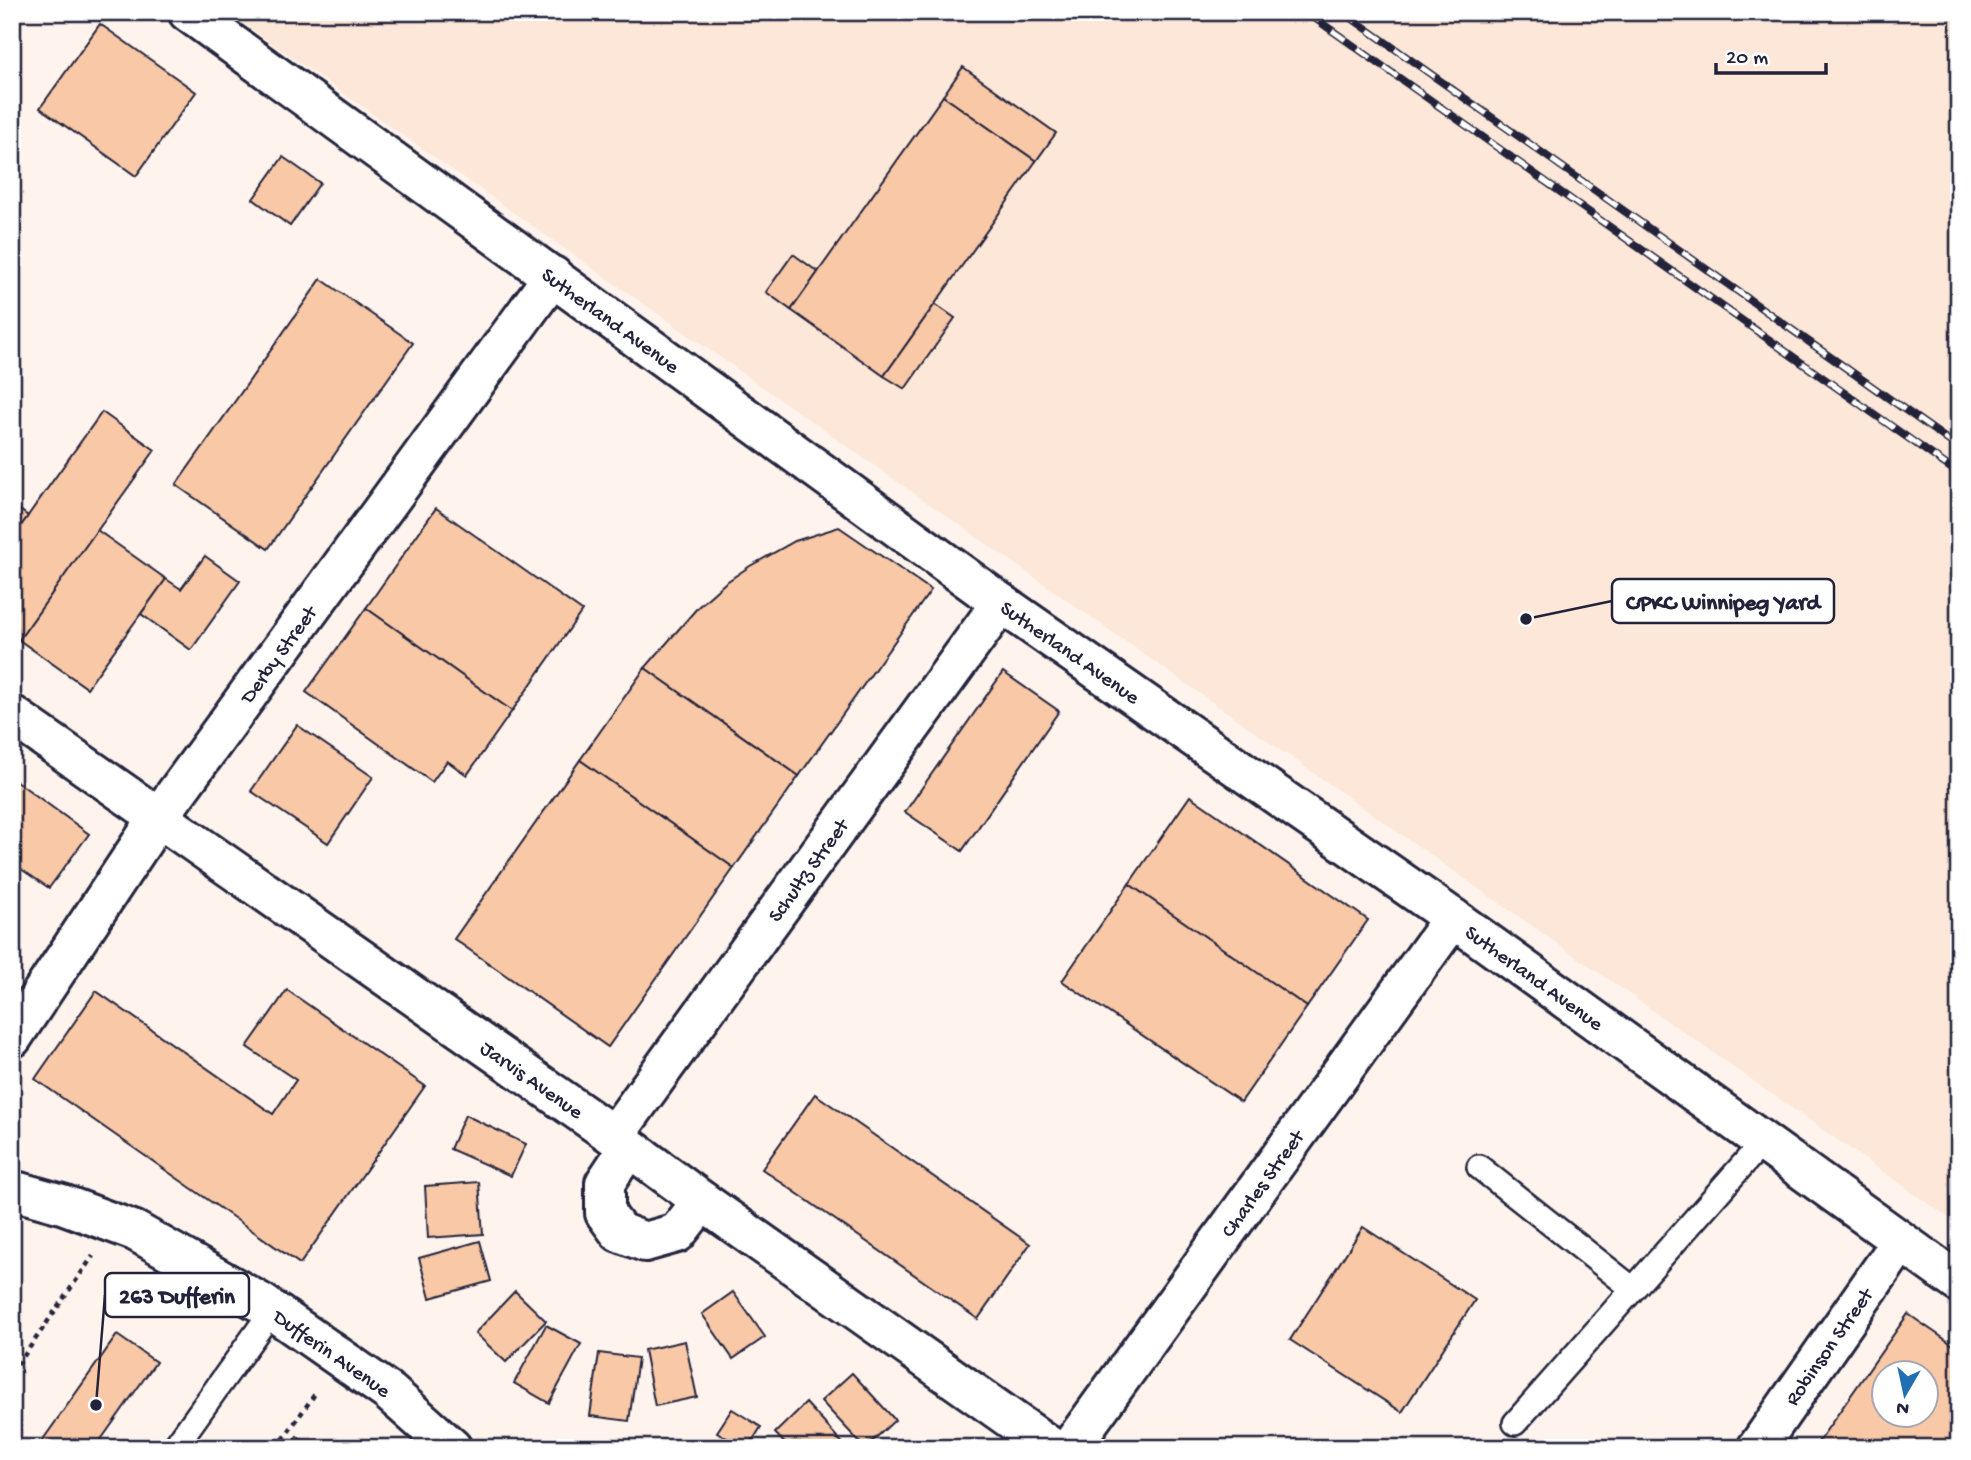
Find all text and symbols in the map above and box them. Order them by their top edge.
scale bar [1716,32,1826,76]
text: 20 m [1726,47,1768,72]
street label: Sutherland Avenue [535,264,684,382]
callout: CPKC Winnipeg Yard [1612,579,1834,623]
text: CPKC Winnipeg Yard [1626,591,1822,618]
street label: Sutherland Avenue [994,597,1144,712]
street label: Derby Street [235,600,326,711]
street label: Schultz Street [764,813,857,928]
street label: Sutherland Avenue [1459,922,1608,1039]
street label: Jarvis Avenue [474,1037,588,1127]
street label: Charles Street [1217,1125,1313,1243]
callout: 263 Dufferin [105,1273,249,1317]
street label: Robinson Street [1781,1283,1882,1412]
text: 263 Dufferin [119,1285,236,1312]
street label: Dufferin Avenue [265,1305,395,1406]
north arrow [1870,1358,1940,1428]
text: N [1895,1395,1911,1420]

